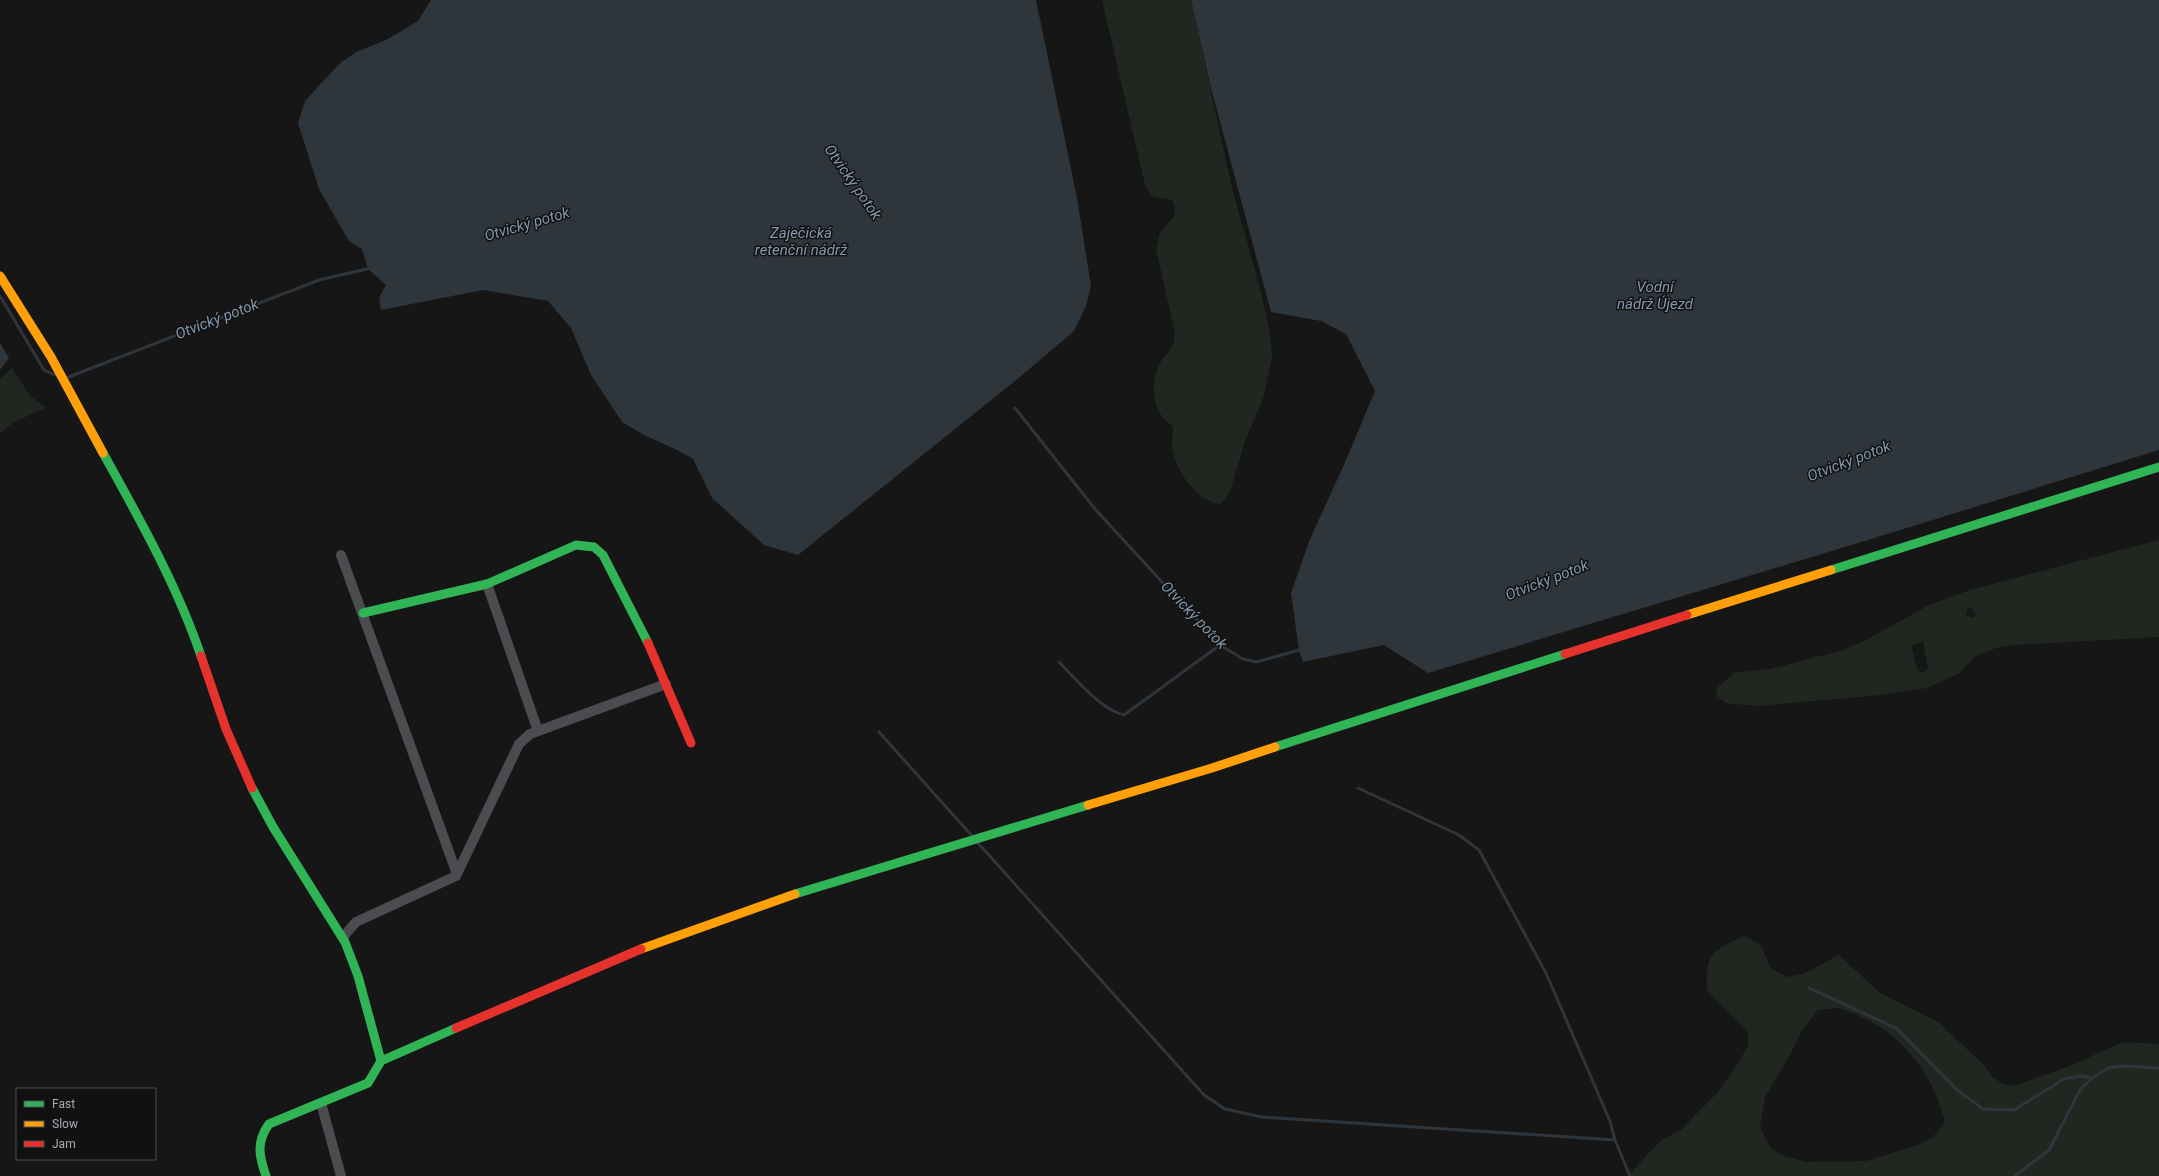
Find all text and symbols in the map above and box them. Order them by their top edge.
water label: Otvický potok [820,141,886,224]
water label: Otvický potok [482,203,572,245]
water label: Zaječická retenční nádrž [755,224,848,259]
water label: Vodní nádrž Újezd [1617,278,1694,313]
water label: Otvický potok [173,295,262,343]
water label: Otvický potok [1805,437,1894,485]
water label: Otvický potok [1503,556,1592,604]
water label: Otvický potok [1157,577,1231,653]
legend [16,1088,156,1160]
text: Fast [52,1097,75,1111]
text: Slow [52,1117,78,1131]
text: Jam [52,1137,76,1151]

